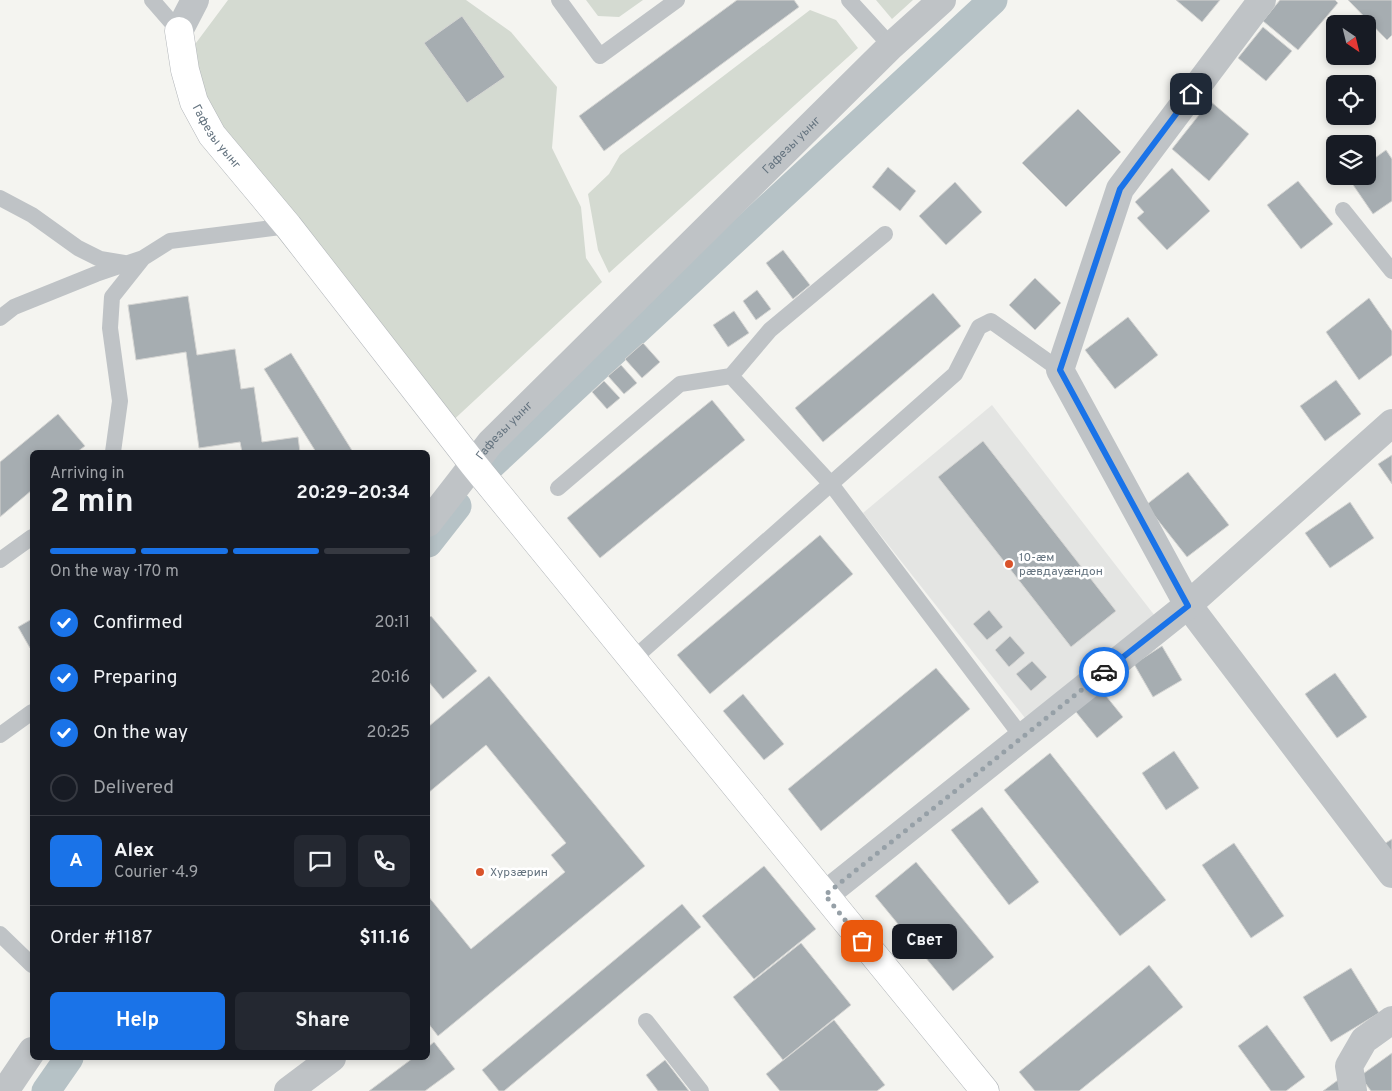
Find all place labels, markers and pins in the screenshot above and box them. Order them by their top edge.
pin [1170,73,1212,115]
place label: 10-æм рӕвдауӕндон [1019,550,1103,580]
marker: 10-æм рӕвдауӕндон [1003,558,1015,570]
place label: Хурзæрин [490,865,548,881]
marker: Хурзæрин [474,866,486,878]
pin [841,920,883,962]
callout: Свет [892,924,957,958]

